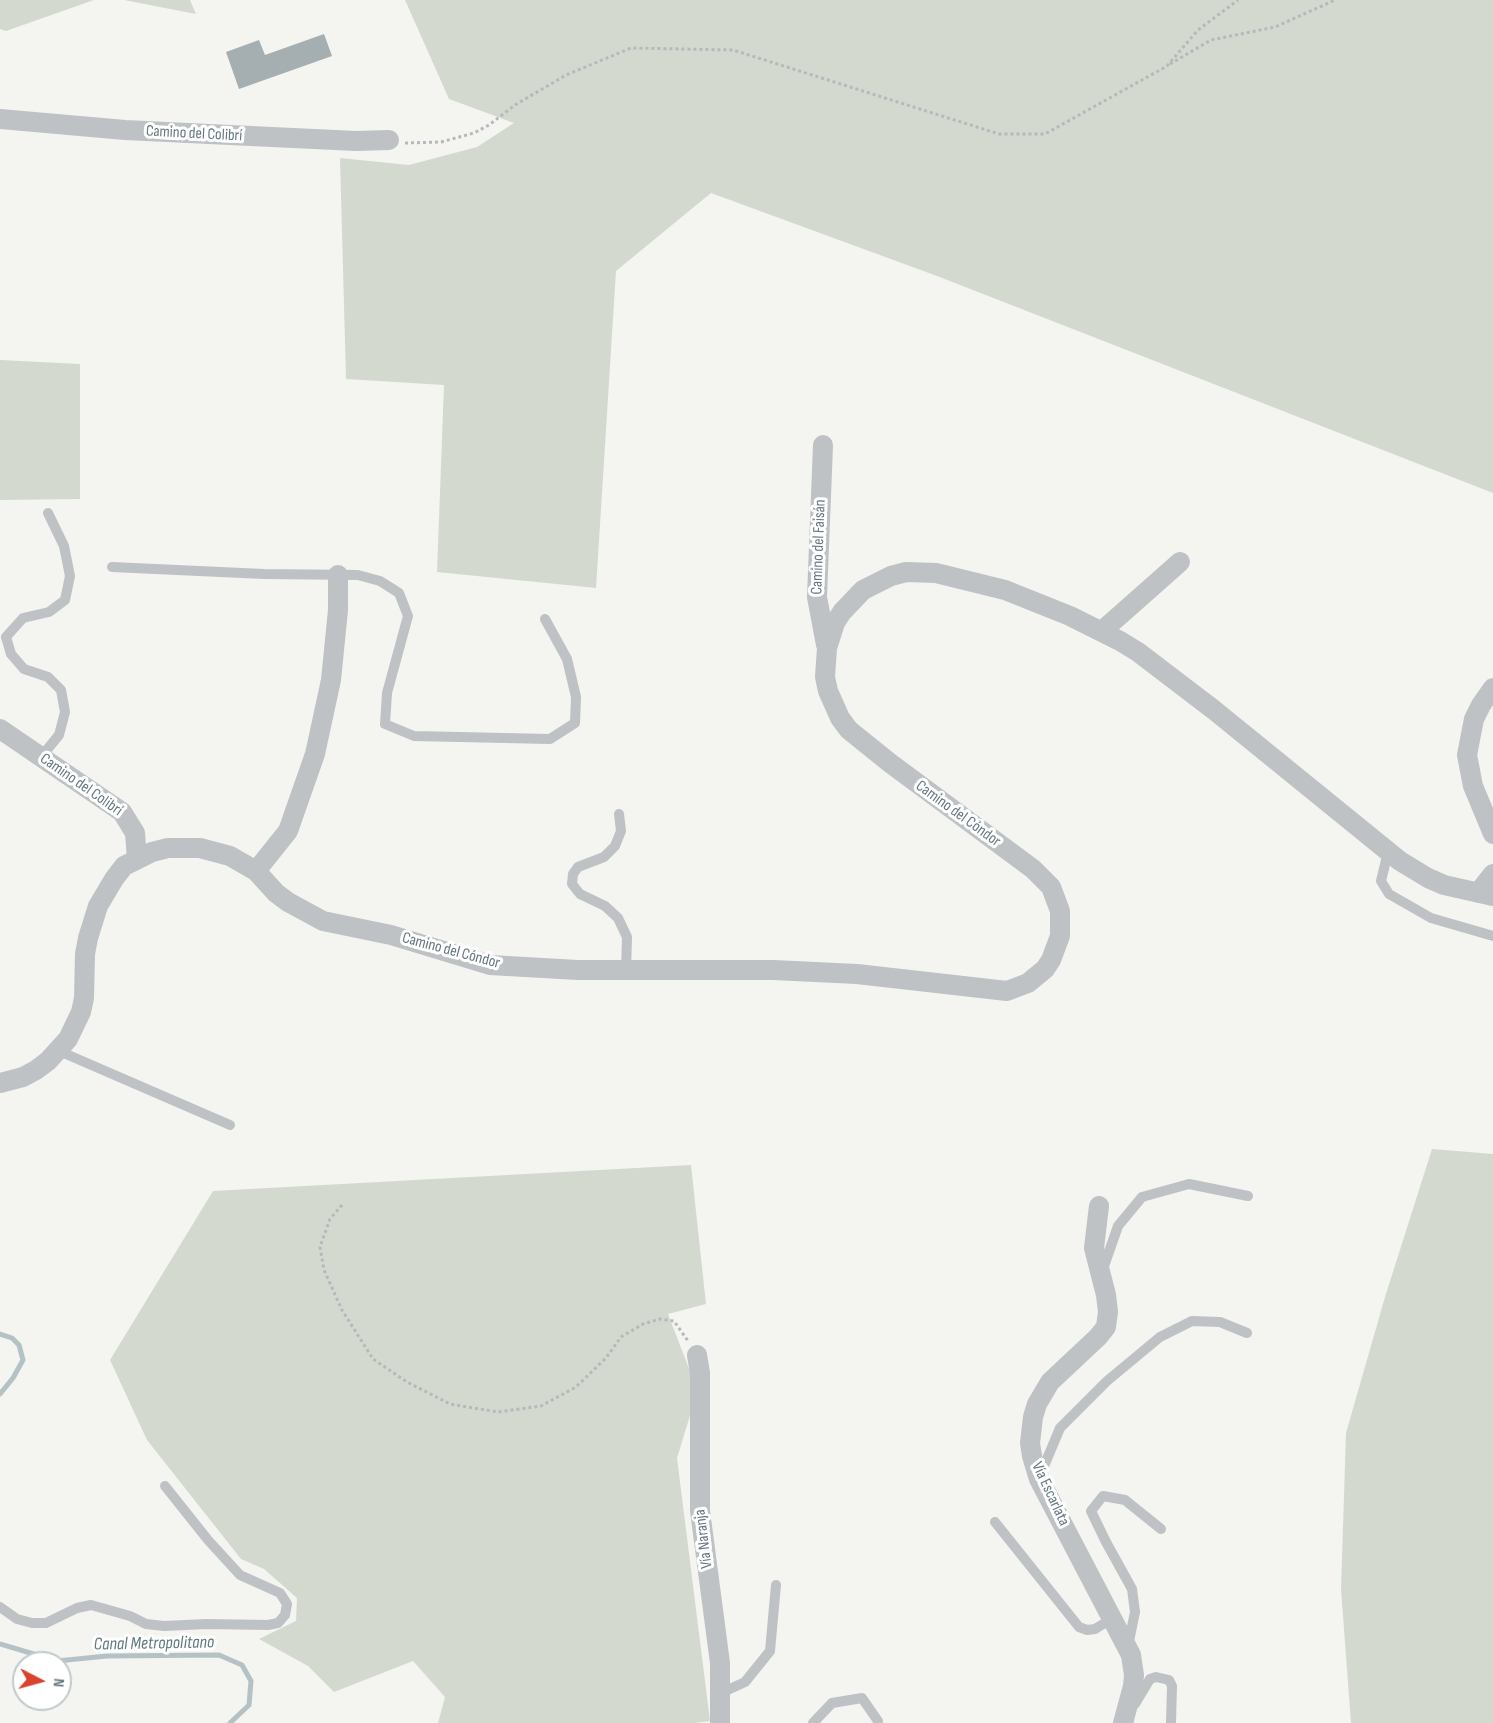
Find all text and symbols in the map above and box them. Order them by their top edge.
street label: Camino del Colibrí [145,122,243,146]
street label: Camino del Faisán [808,499,830,595]
street label: Camino del Colibrí [36,750,126,820]
street label: Camino del Cóndor [912,777,1004,851]
street label: Camino del Cóndor [400,929,502,973]
street label: Vía Escarlata [1027,1459,1073,1529]
street label: Vía Naranja [691,1508,717,1570]
water label: Canal Metropolitano [94,1632,214,1656]
north arrow [12,1651,72,1711]
text: N [49,1677,68,1688]

